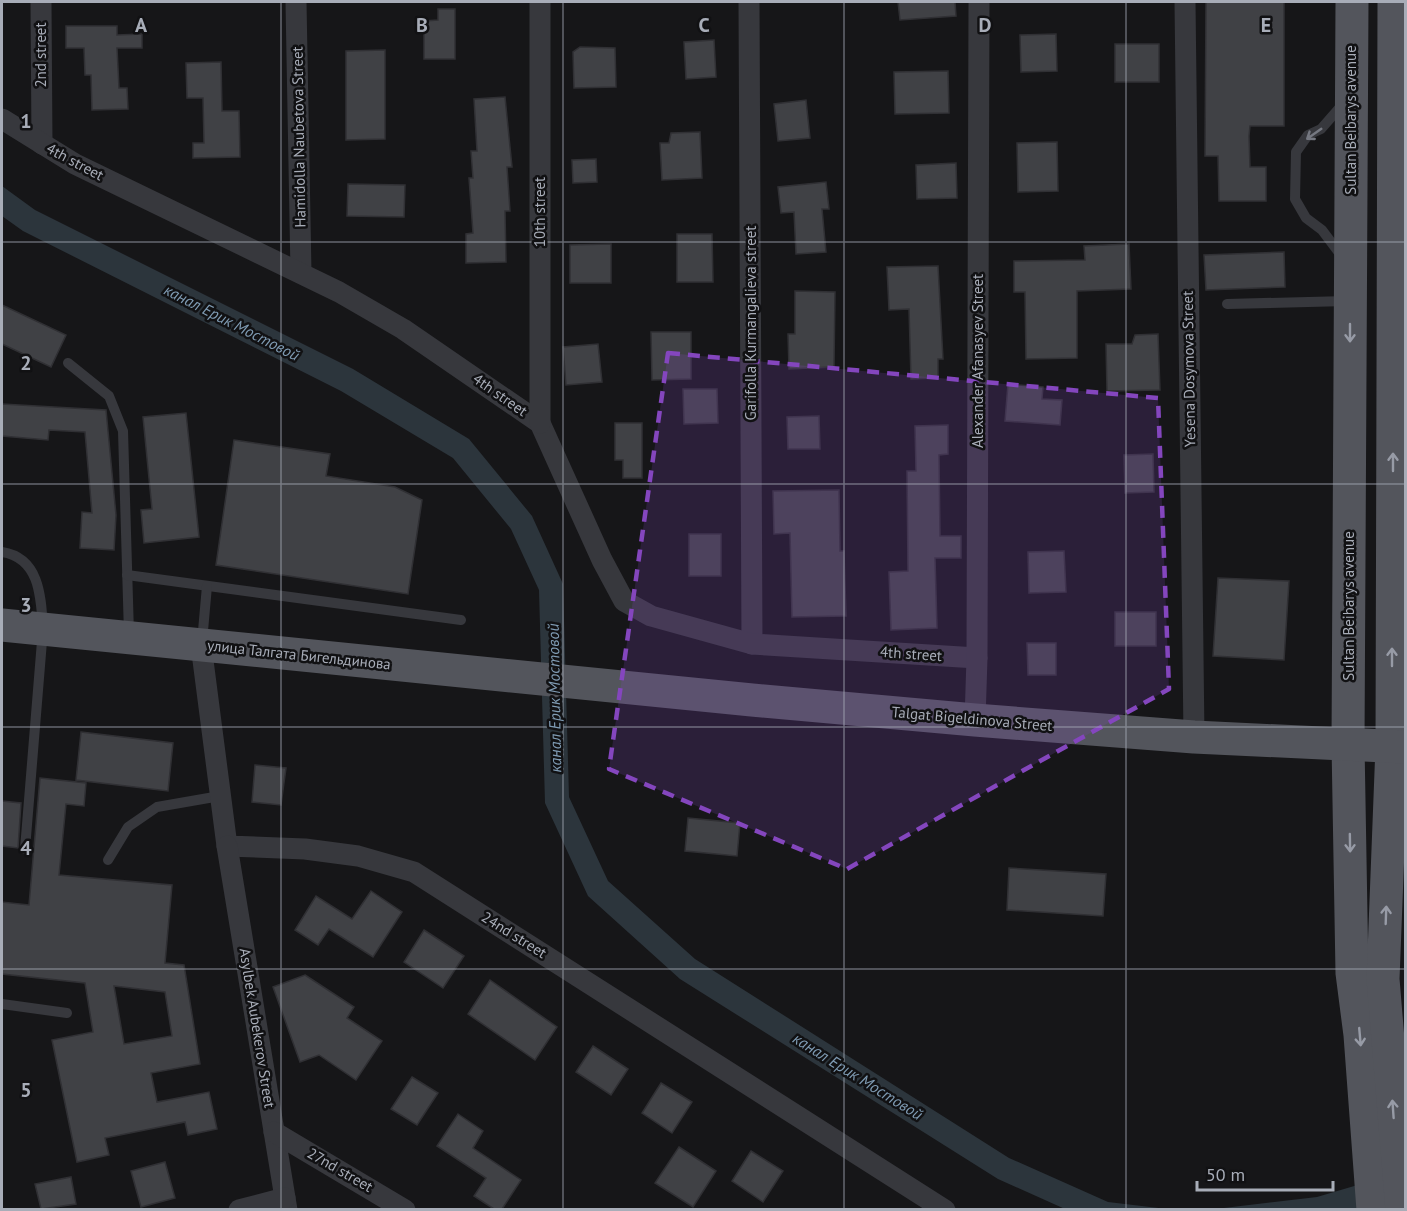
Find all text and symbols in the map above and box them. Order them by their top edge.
text: A [135,12,148,38]
text: B [416,12,428,38]
text: C [698,12,710,38]
text: D [979,12,992,38]
text: E [1261,12,1271,38]
street label: 2nd street [31,22,50,88]
street label: Sultan Beibarys avenue [1341,45,1360,195]
street label: Hamidolla Naubetova Street [287,46,310,228]
text: 1 [20,108,32,134]
one-way arrow [1305,127,1322,140]
street label: 4th street [43,139,107,185]
street label: 10th street [530,177,549,247]
street label: Garifolla Kurmangalieva street [741,226,760,420]
street label: Alexander Afanasyev Street [968,274,987,448]
water label: канал Ерик Мостовой [161,279,303,365]
street label: Yesena Dosymova Street [1178,291,1199,447]
one-way arrow [1344,322,1356,342]
text: 2 [20,350,32,376]
street label: 4th street [469,369,531,420]
one-way arrow [1387,452,1399,472]
street label: Sultan Beibarys avenue [1339,531,1358,681]
text: 3 [20,592,32,618]
water label: канал Ерик Мостовой [543,623,565,773]
street label: улица Талгата Бигельдинова [206,635,392,674]
street label: 4th street [879,642,943,665]
one-way arrow [1386,647,1398,667]
street label: Talgat Bigeldinova Street [891,702,1053,735]
one-way arrow [1344,832,1356,852]
text: 4 [20,835,32,861]
one-way arrow [1380,905,1391,925]
street label: 24nd street [478,907,550,962]
street label: Asylbek Aubekerov Street [235,947,280,1109]
one-way arrow [1355,1027,1366,1047]
water label: канал Ерик Мостовой [789,1028,927,1124]
text: 5 [20,1077,32,1103]
one-way arrow [1388,1100,1399,1120]
street label: 27nd street [304,1143,376,1196]
scale bar [1197,1154,1334,1192]
text: 50 m [1206,1163,1245,1186]

